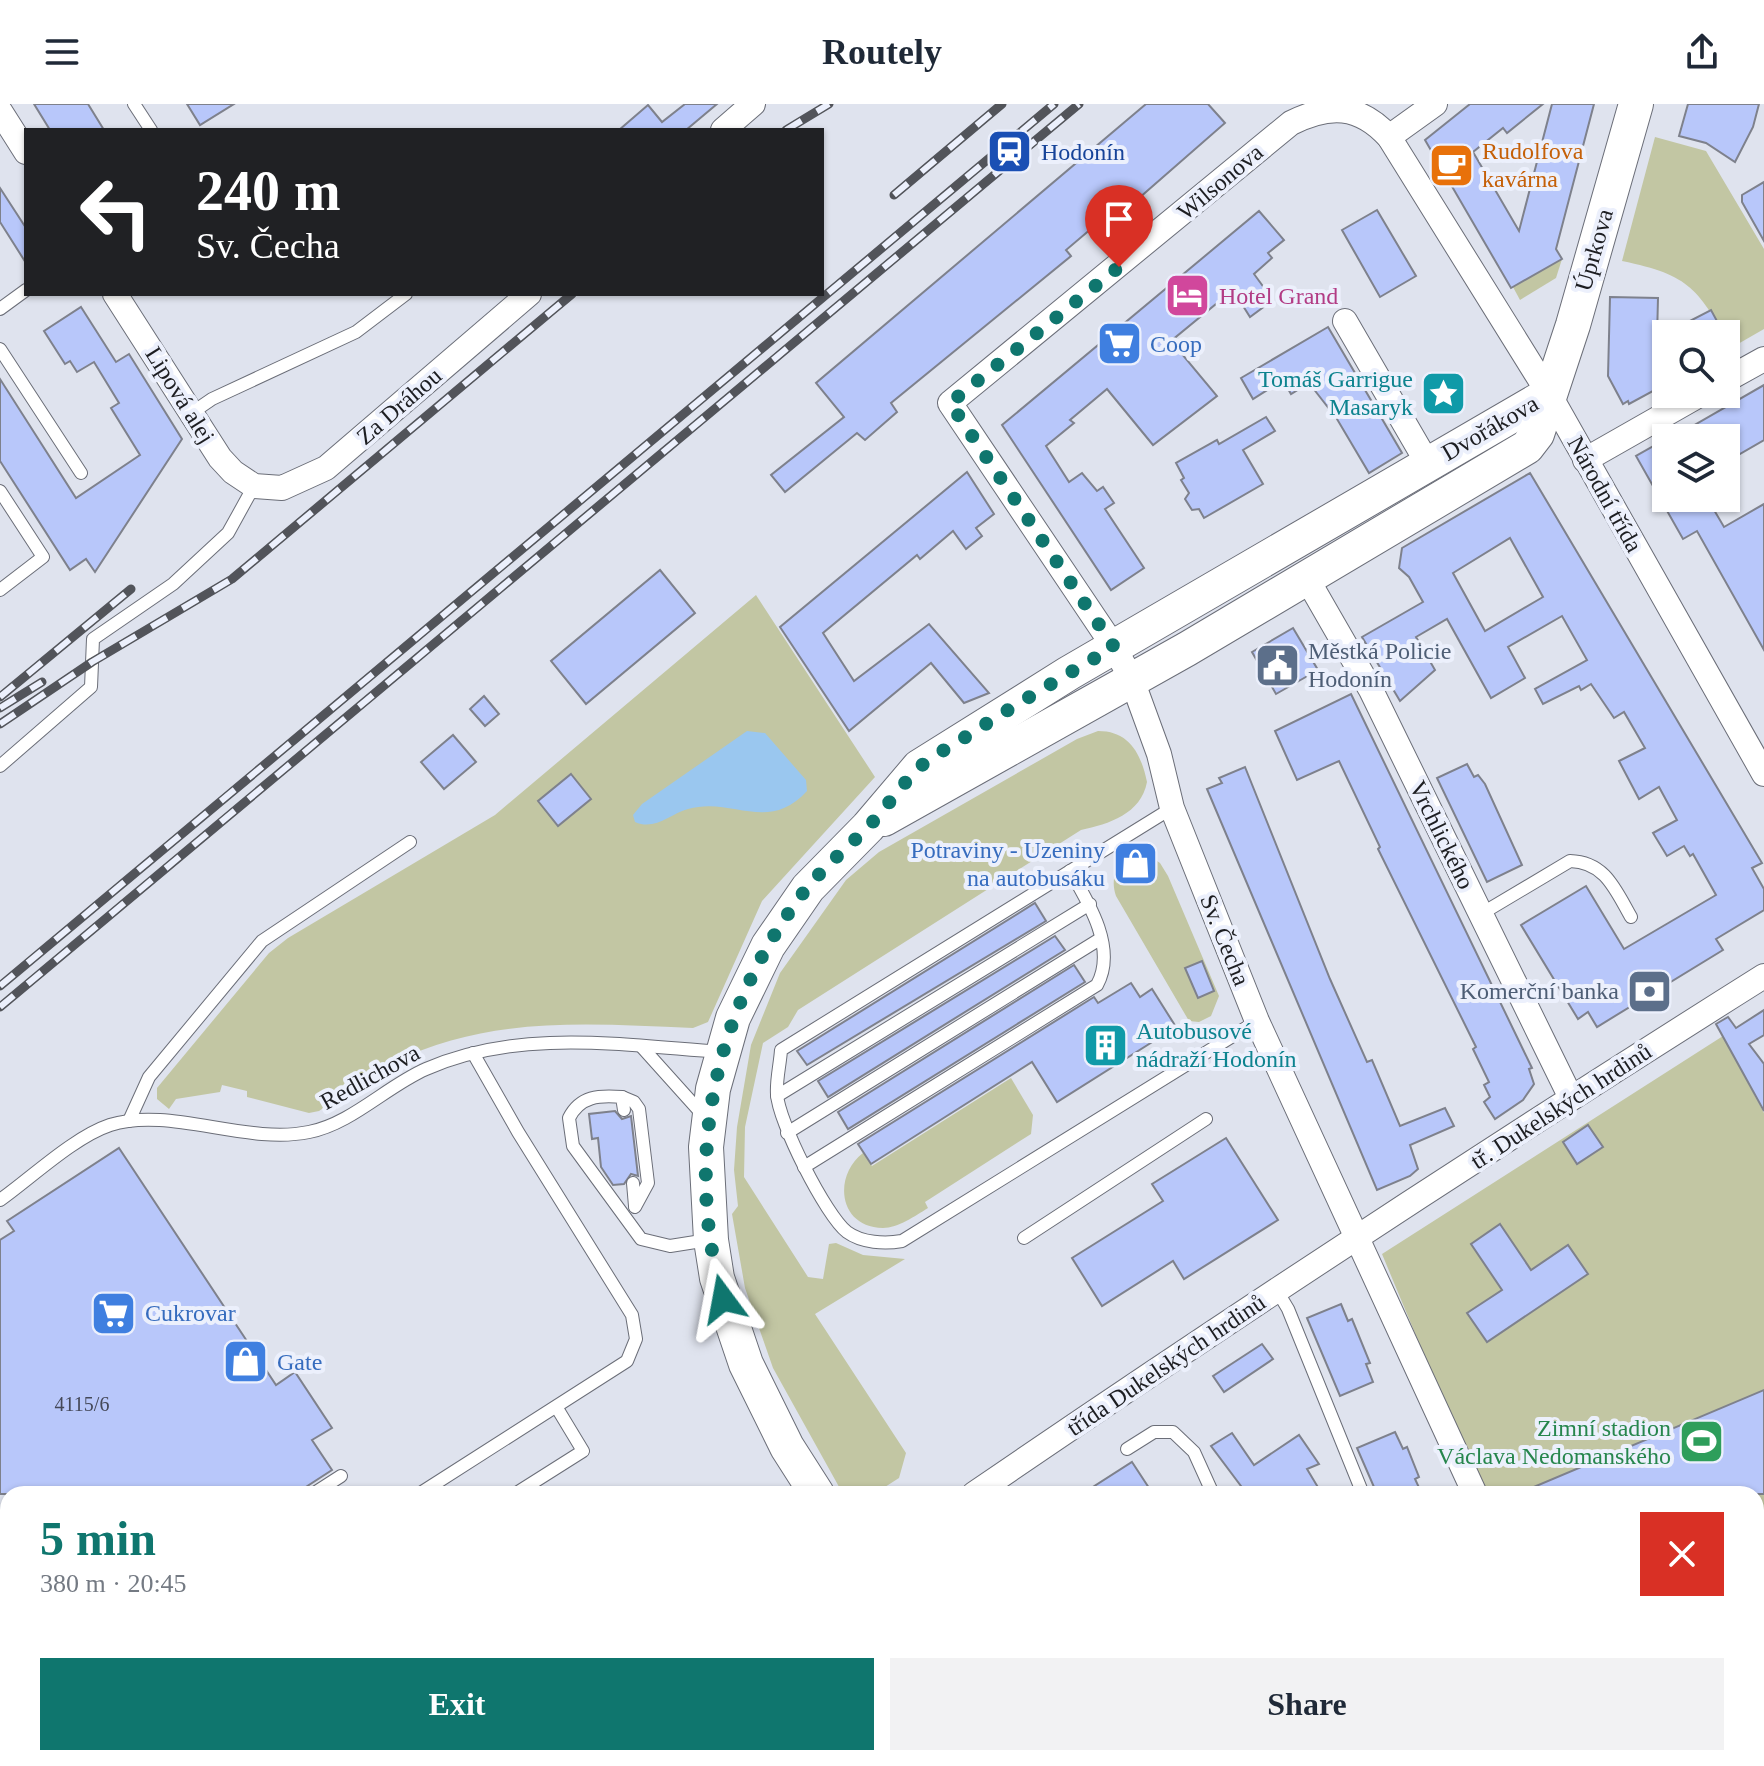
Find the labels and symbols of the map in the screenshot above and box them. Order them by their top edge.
station icon: Hodonín [986,128,1034,176]
place label: Rudolfova kavárna [1482,138,1584,192]
place label: Hodonín [1041,139,1125,165]
street label: Wilsonova [1172,139,1268,225]
cafe icon: Rudolfova kavárna [1427,141,1475,189]
pin [1085,185,1153,267]
street label: Úprkova [1570,206,1618,294]
hotel icon: Hotel Grand [1164,272,1212,320]
place label: Hotel Grand [1219,283,1338,309]
supermarket icon: Coop [1095,320,1143,368]
place label: Coop [1150,331,1202,357]
street label: Lipová alej [140,342,220,448]
street label: Za Dráhou [351,362,447,450]
place label: Tomáš Garrigue Masaryk [1258,366,1413,420]
place icon: Tomáš Garrigue Masaryk [1420,369,1468,417]
street label: Dvořákova [1437,390,1543,466]
street label: Národní třída [1562,431,1648,557]
place label: Městká Policie Hodonín [1308,638,1451,692]
public building icon: Městká Policie Hodonín [1253,641,1301,689]
street label: Vrchlického [1405,777,1479,893]
place label: Potraviny - Uzeniny na autobusáku [910,837,1105,891]
shop icon: Potraviny - Uzeniny na autobusáku [1112,840,1160,888]
street label: Sv. Čecha [1195,891,1255,990]
bank icon: Komerční banka [1626,967,1674,1015]
place label: Komerční banka [1460,978,1619,1004]
place label: Autobusové nádraží Hodonín [1136,1018,1297,1072]
building icon: Autobusové nádraží Hodonín [1081,1021,1129,1069]
street label: tř. Dukelských hrdinů [1466,1038,1656,1174]
street label: Redlichova [316,1039,424,1115]
position arrow [681,1257,765,1341]
supermarket icon: Cukrovar [90,1289,138,1337]
street label: třída Dukelských hrdinů [1062,1289,1270,1441]
place label: Cukrovar [145,1300,236,1326]
shop icon: Gate [222,1338,270,1386]
place label: Gate [277,1349,322,1375]
house number: 4115/6 [55,1393,109,1415]
place label: Zimní stadion Václava Nedomanského [1437,1415,1671,1469]
sports icon: Zimní stadion Václava Nedomanského [1678,1418,1726,1466]

